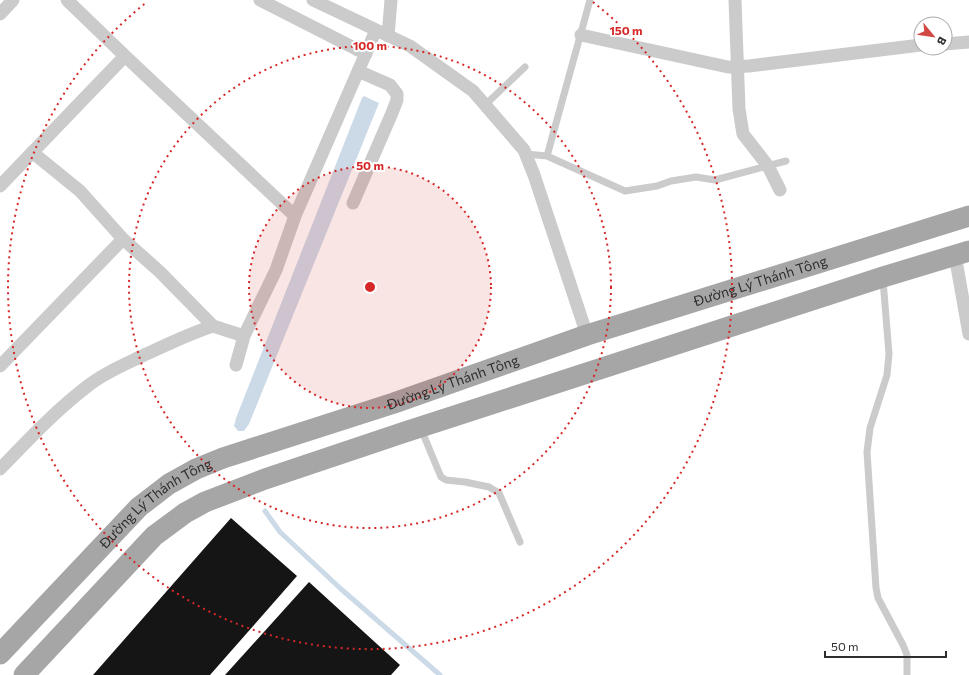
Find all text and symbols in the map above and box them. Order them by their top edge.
north arrow [913,16,953,56]
text: 150 m [609,23,643,37]
text: B [935,35,950,47]
text: 100 m [353,38,387,52]
text: 50 m [356,158,384,172]
street label: Đường Lý Thánh Tông [690,252,829,310]
centre of rings [363,280,377,294]
street label: Đường Lý Thánh Tông [383,351,521,413]
street label: Đường Lý Thánh Tông [95,454,215,552]
scale bar [825,633,946,659]
text: 50 m [831,639,859,653]

